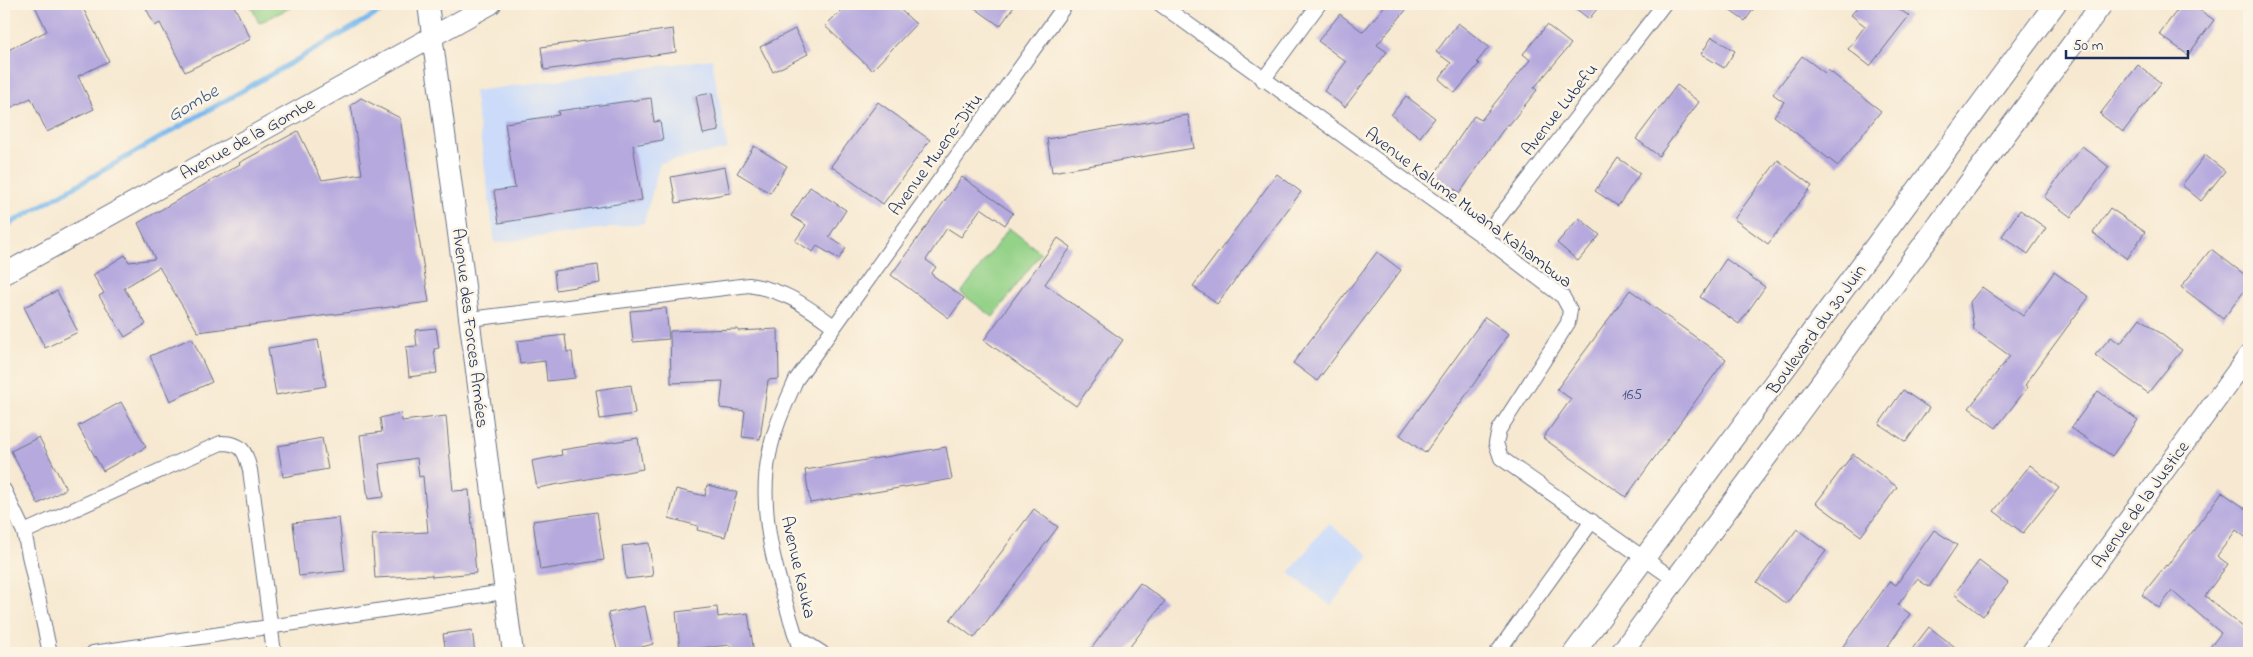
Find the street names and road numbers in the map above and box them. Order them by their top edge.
street label: Avenue Lubefu [1516,58,1605,162]
street label: Avenue Mwene-Ditu [883,89,990,222]
street label: Avenue de la Gombe [176,91,321,188]
street label: Avenue Kalume Mwana Kahambwa [1359,122,1577,295]
street label: Avenue des Forces Armées [444,227,494,429]
street label: Boulevard du 30 Juin [1761,260,1874,401]
street label: Avenue de la Justice [2086,435,2197,574]
street label: Avenue Kauka [773,514,821,621]

